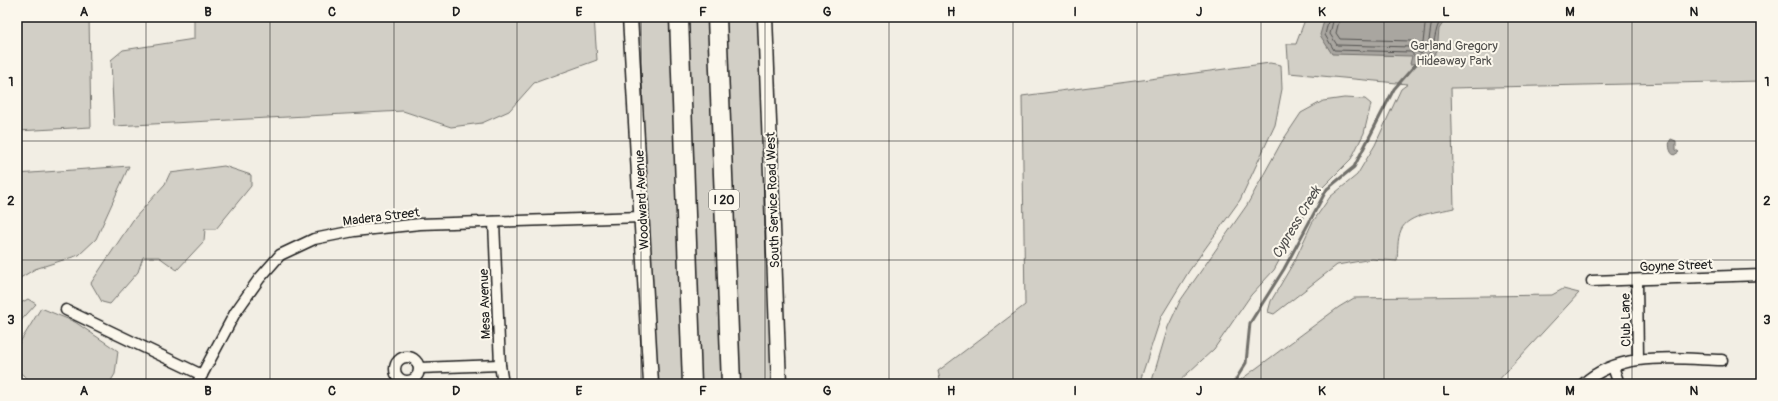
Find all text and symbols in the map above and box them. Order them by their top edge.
text: A [80,4,89,20]
text: B [204,4,212,20]
text: C [328,4,336,20]
text: D [452,4,460,20]
text: E [576,4,583,20]
text: F [699,4,707,20]
text: G [823,4,832,20]
text: H [947,4,955,20]
text: I [1073,4,1077,20]
text: J [1196,4,1202,20]
text: K [1318,4,1326,20]
text: L [1442,4,1450,20]
text: M [1565,4,1575,20]
text: N [1690,4,1699,20]
park label: Garland Gregory Hideaway Park [1410,38,1498,69]
text: 1 [8,74,14,90]
text: 1 [1764,74,1770,90]
street label: South Service Road West [763,131,783,268]
street label: Woodward Avenue [631,149,653,250]
water label: Cypress Creek [1268,182,1325,262]
road number: I 20 [709,190,739,210]
text: 2 [7,193,15,209]
text: 2 [1763,193,1771,209]
street label: Madera Street [342,204,421,230]
street label: Goyne Street [1639,257,1714,275]
street label: Mesa Avenue [476,268,494,339]
street label: Club Lane [1618,292,1634,347]
text: 3 [7,312,15,328]
text: 3 [1763,312,1771,328]
text: A [80,383,89,399]
text: B [204,383,212,399]
text: C [328,383,336,399]
text: D [452,383,460,399]
text: E [576,383,583,399]
text: F [699,383,707,399]
text: G [823,383,832,399]
text: H [947,383,955,399]
text: I [1073,383,1077,399]
text: J [1196,383,1202,399]
text: K [1318,383,1326,399]
text: L [1442,383,1450,399]
text: M [1565,383,1575,399]
text: N [1690,383,1699,399]

